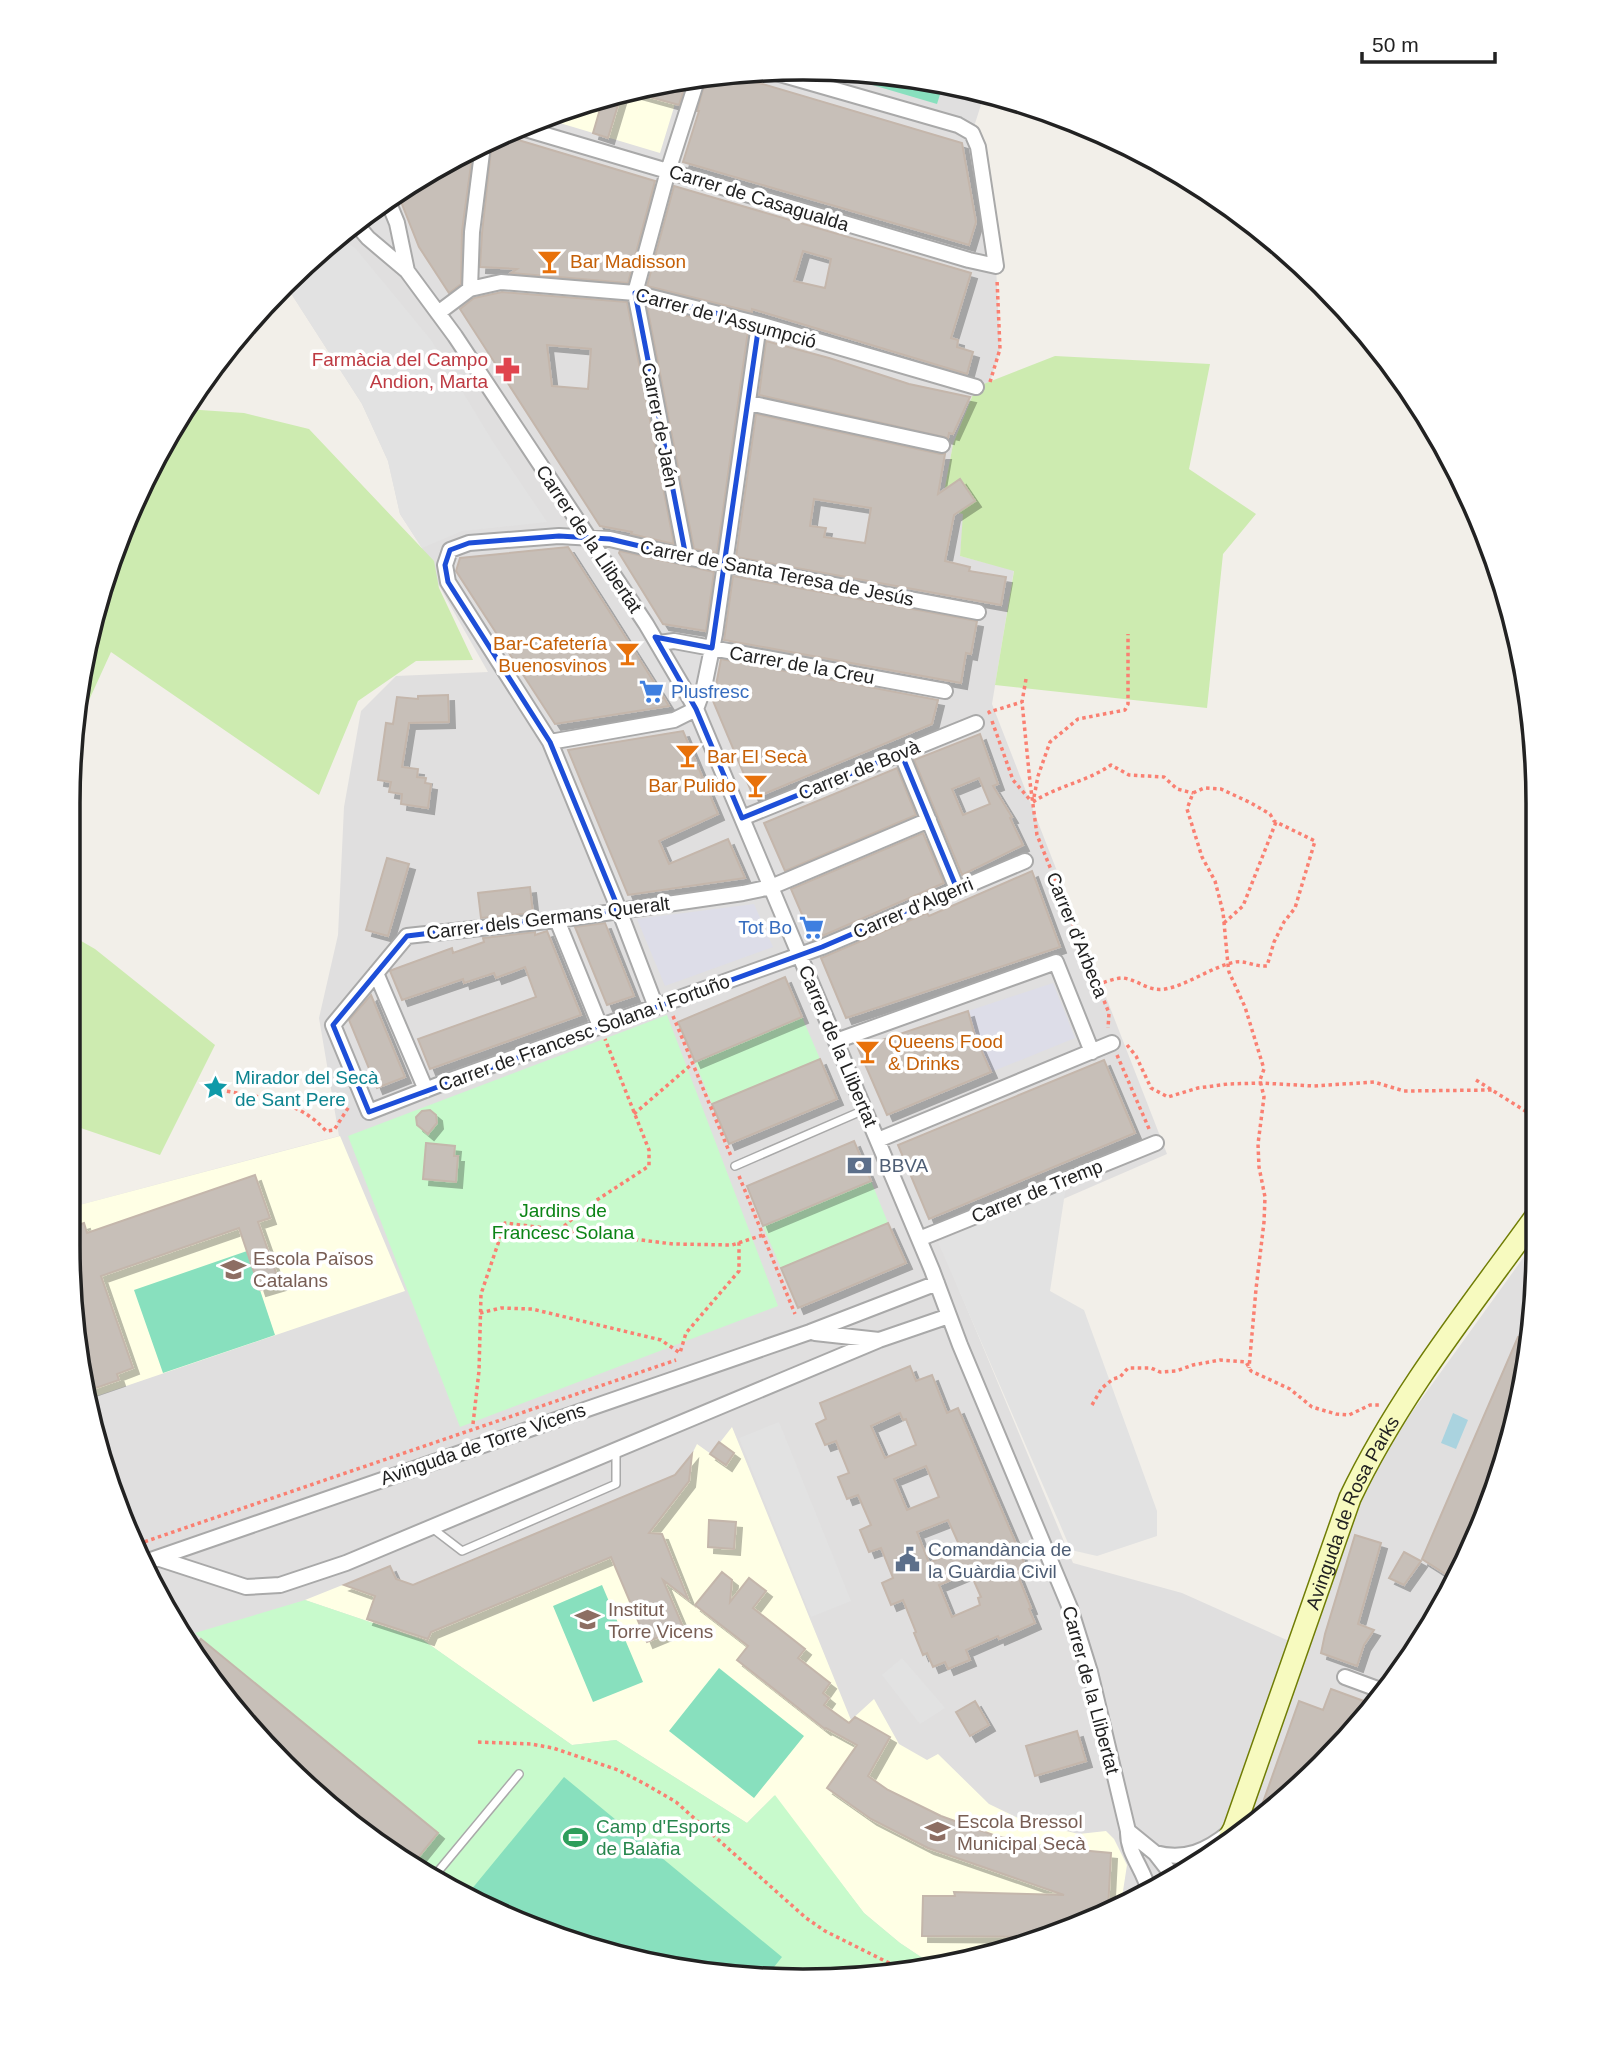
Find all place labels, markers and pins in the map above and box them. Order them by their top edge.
bar icon: Bar Madisson [536,247,564,275]
place label: Bar Madisson [570,251,686,272]
place label: Farmàcia del Campo Andion, Marta [312,349,488,392]
pharmacy icon: Farmàcia del Campo Andion, Marta [494,356,522,384]
place label: Bar-Cafetería Buenosvinos [493,633,607,676]
bar icon: Bar-Cafetería Buenosvinos [613,640,641,668]
supermarket icon: Plusfresc [637,677,665,705]
place label: Plusfresc [671,681,749,702]
bar icon: Bar El Secà [673,742,701,770]
place label: Bar El Secà [707,746,808,767]
bar icon: Bar Pulido [742,771,770,799]
place label: Bar Pulido [648,775,736,796]
supermarket icon: Tot Bo [798,913,826,941]
place label: Tot Bo [738,917,792,938]
place label: Queens Food & Drinks [888,1031,1003,1074]
bar icon: Queens Food & Drinks [854,1038,882,1066]
place label: Mirador del Secà de Sant Pere [235,1067,379,1110]
place icon: Mirador del Secà de Sant Pere [201,1074,229,1102]
bank icon: BBVA [845,1151,873,1179]
place label: BBVA [879,1155,929,1176]
place label: Escola Països Catalans [253,1248,373,1291]
school or university icon: Escola Països Catalans [219,1255,247,1283]
place label: Comandància de la Guàrdia Civil [928,1539,1072,1582]
public building icon: Comandància de la Guàrdia Civil [894,1546,922,1574]
place label: Institut Torre Vicens [608,1599,713,1642]
school or university icon: Institut Torre Vicens [574,1606,602,1634]
place label: Escola Bressol Municipal Secà [957,1811,1086,1854]
place label: Camp d'Esports de Balàfia [596,1816,731,1859]
school or university icon: Escola Bressol Municipal Secà [923,1818,951,1846]
sports icon: Camp d'Esports de Balàfia [562,1823,590,1851]

